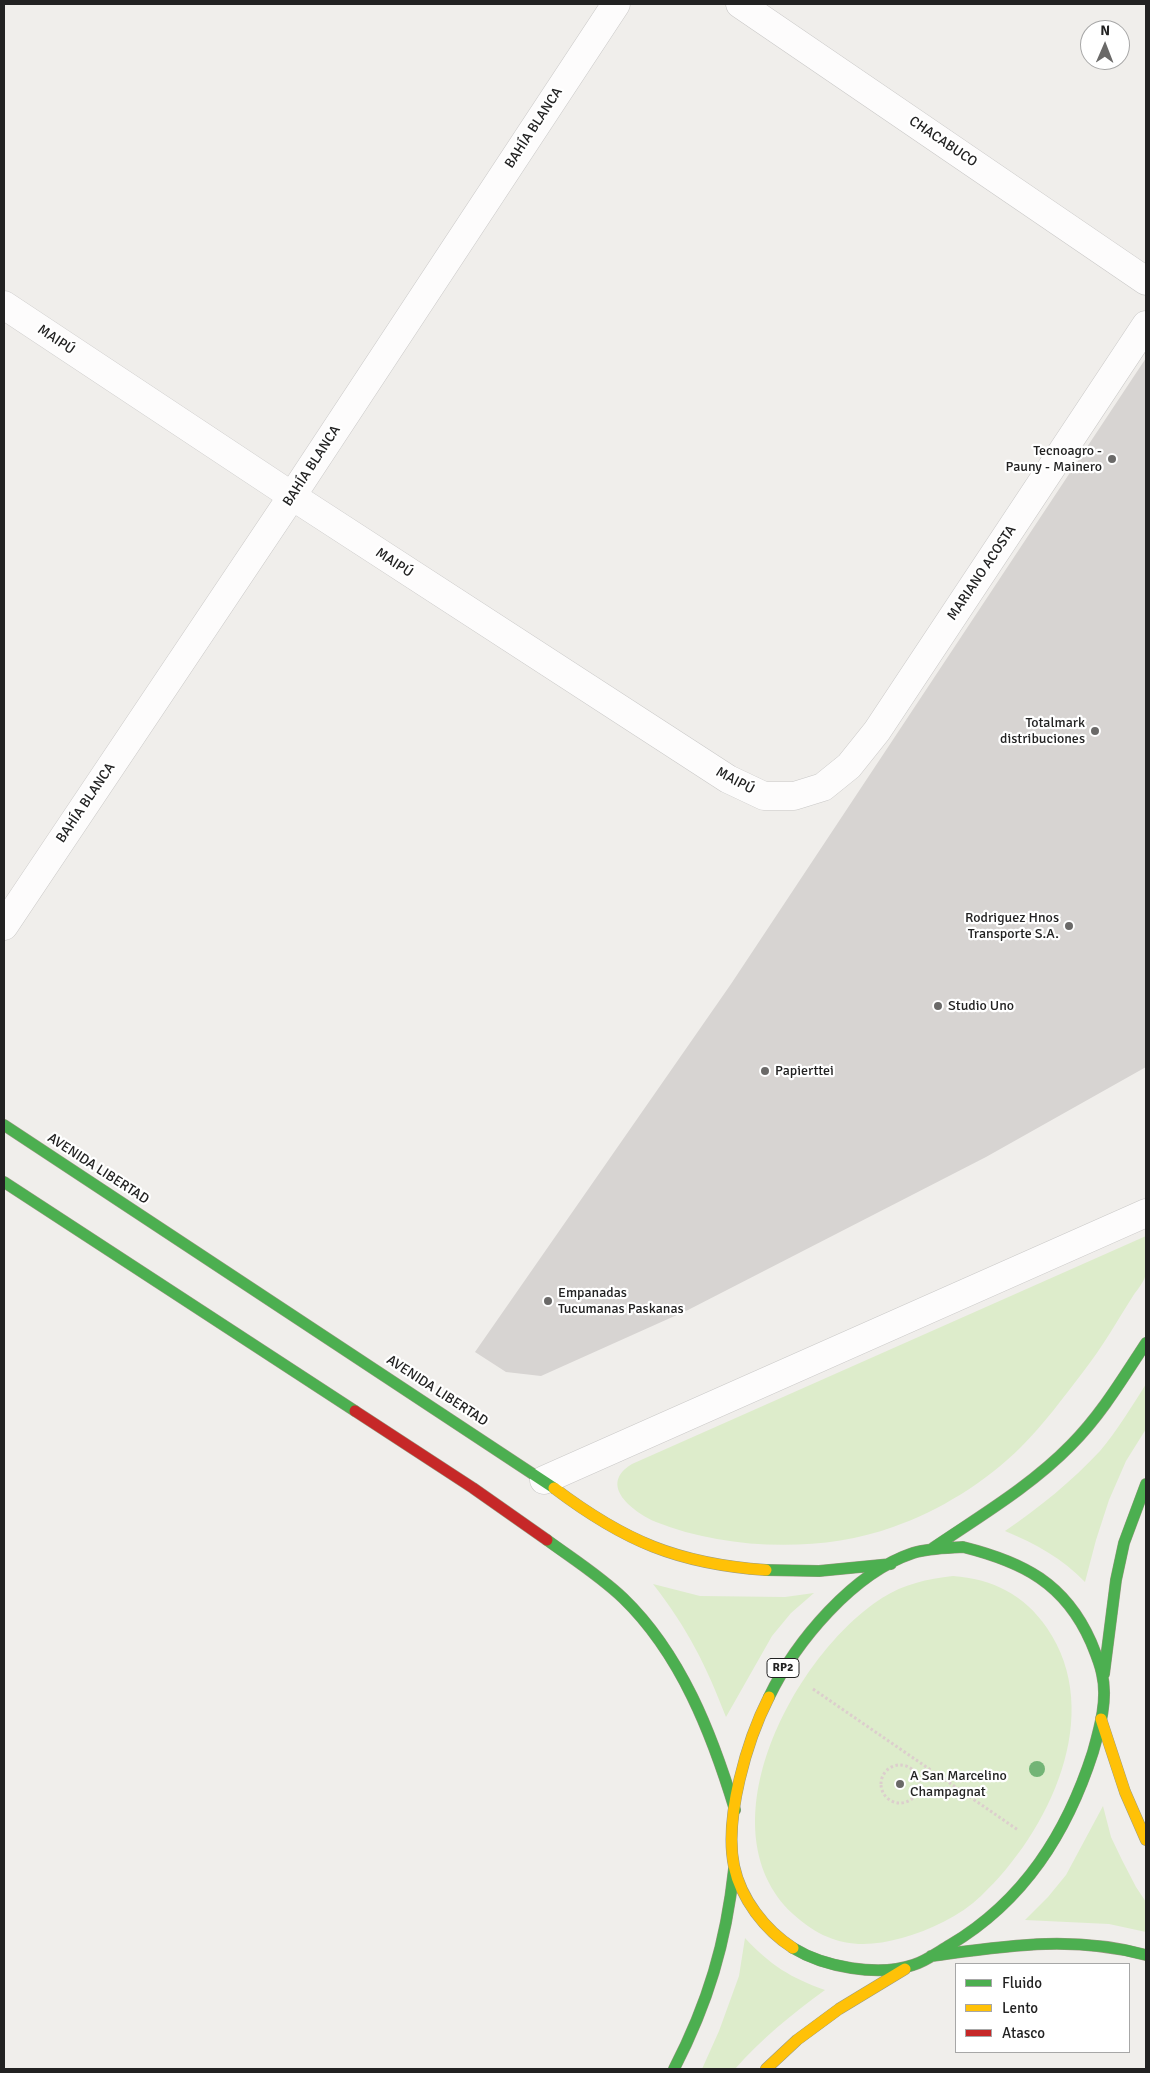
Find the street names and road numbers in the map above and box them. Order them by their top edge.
street label: BAHÍA BLANCA [502,84,566,172]
street label: CHACABUCO [906,113,980,171]
street label: MAIPÚ [34,321,78,359]
street label: BAHÍA BLANCA [280,422,344,510]
street label: MARIANO ACOSTA [944,522,1020,624]
street label: MAIPÚ [372,545,416,581]
street label: BAHÍA BLANCA [53,760,119,846]
street label: MAIPÚ [713,764,757,798]
street label: AVENIDA LIBERTAD [44,1130,152,1208]
street label: AVENIDA LIBERTAD [383,1352,491,1430]
road number: RP2 [767,1659,799,1678]

